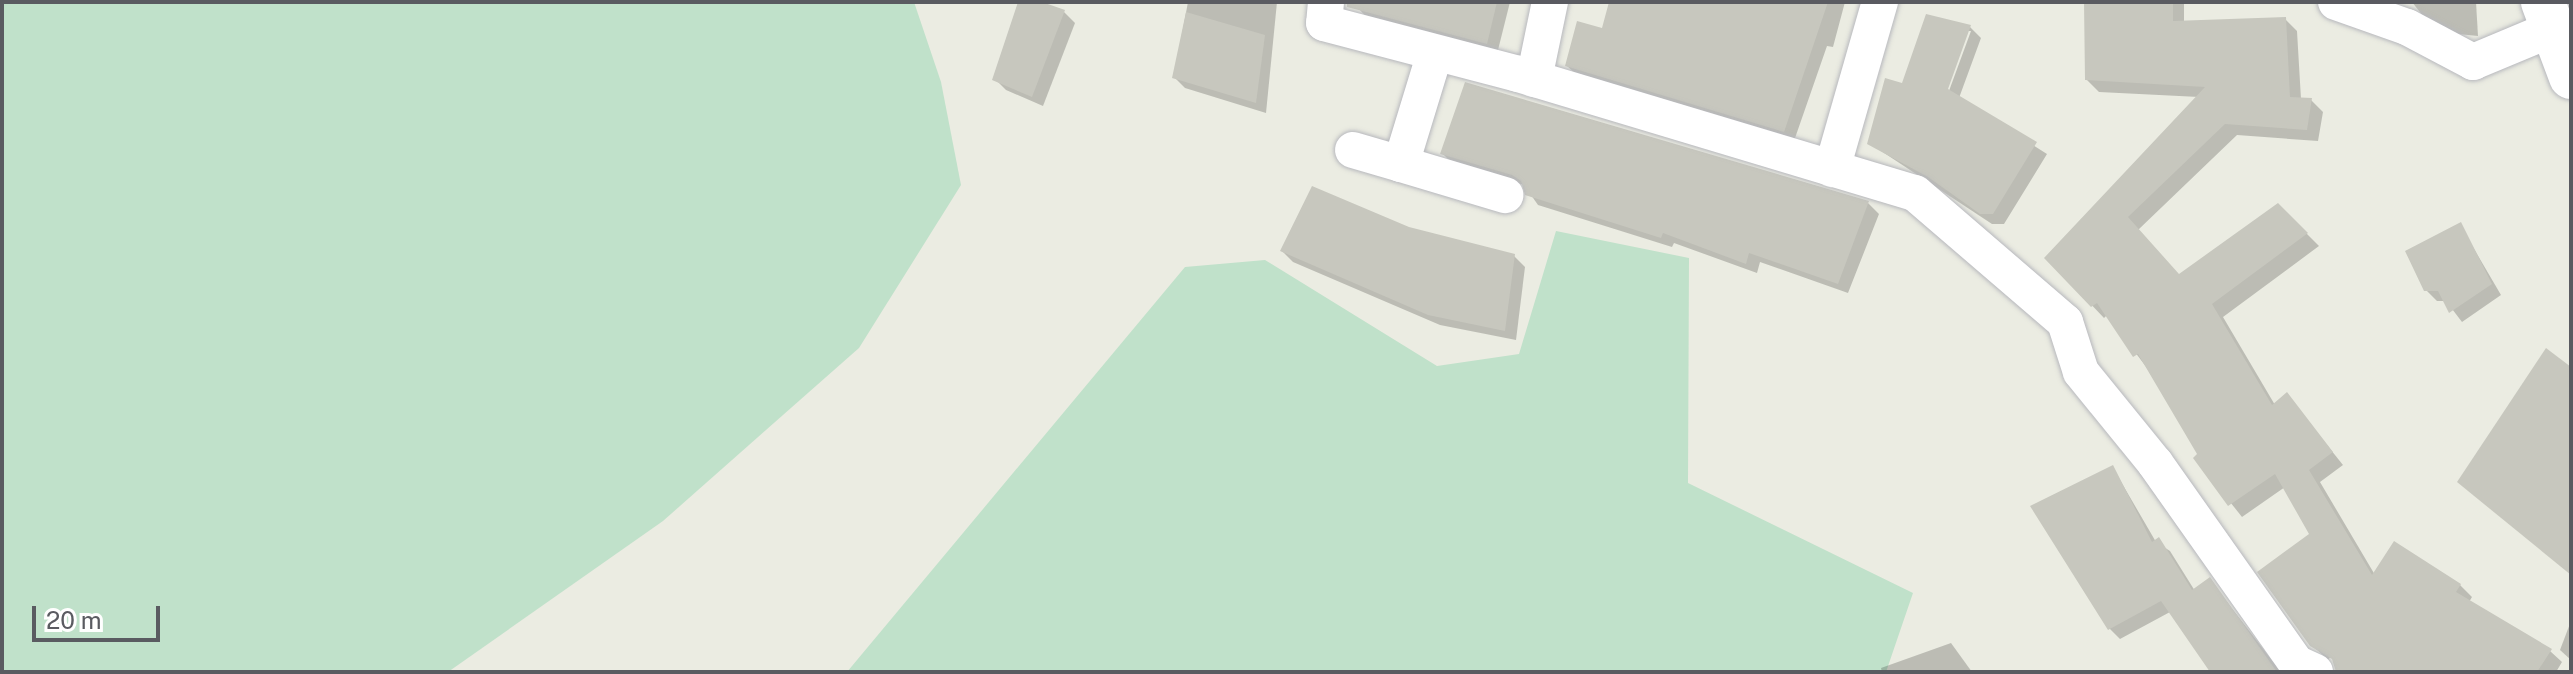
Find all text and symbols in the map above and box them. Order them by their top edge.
scale bar [36,590,164,640]
text: 20 m [46,606,102,634]

